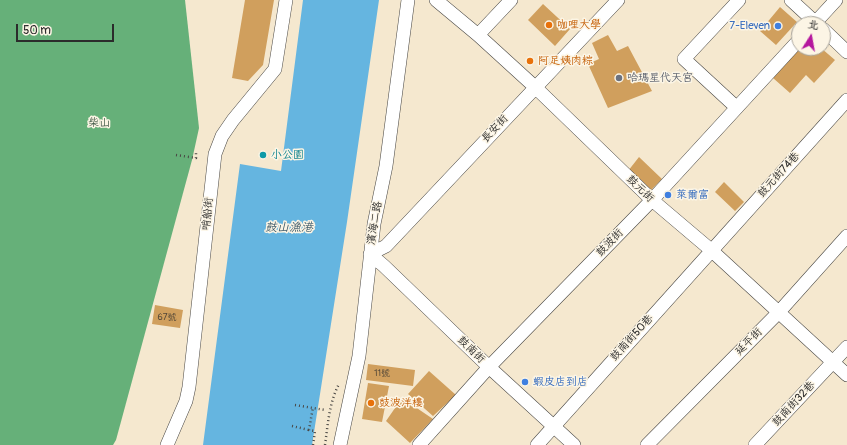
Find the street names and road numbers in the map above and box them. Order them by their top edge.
street label: 長安街 [479,112,511,146]
street label: 鼓元街74巷 [755,150,803,200]
street label: 鼓元街 [624,173,656,205]
street label: 哨船街 [200,197,216,231]
street label: 濱海二路 [365,200,385,246]
street label: 鼓波街 [594,227,626,259]
street label: 鼓南街50巷 [608,312,656,364]
street label: 延平街 [733,326,765,358]
street label: 鼓南街 [455,334,487,366]
street label: 鼓南街32巷 [770,379,818,429]

